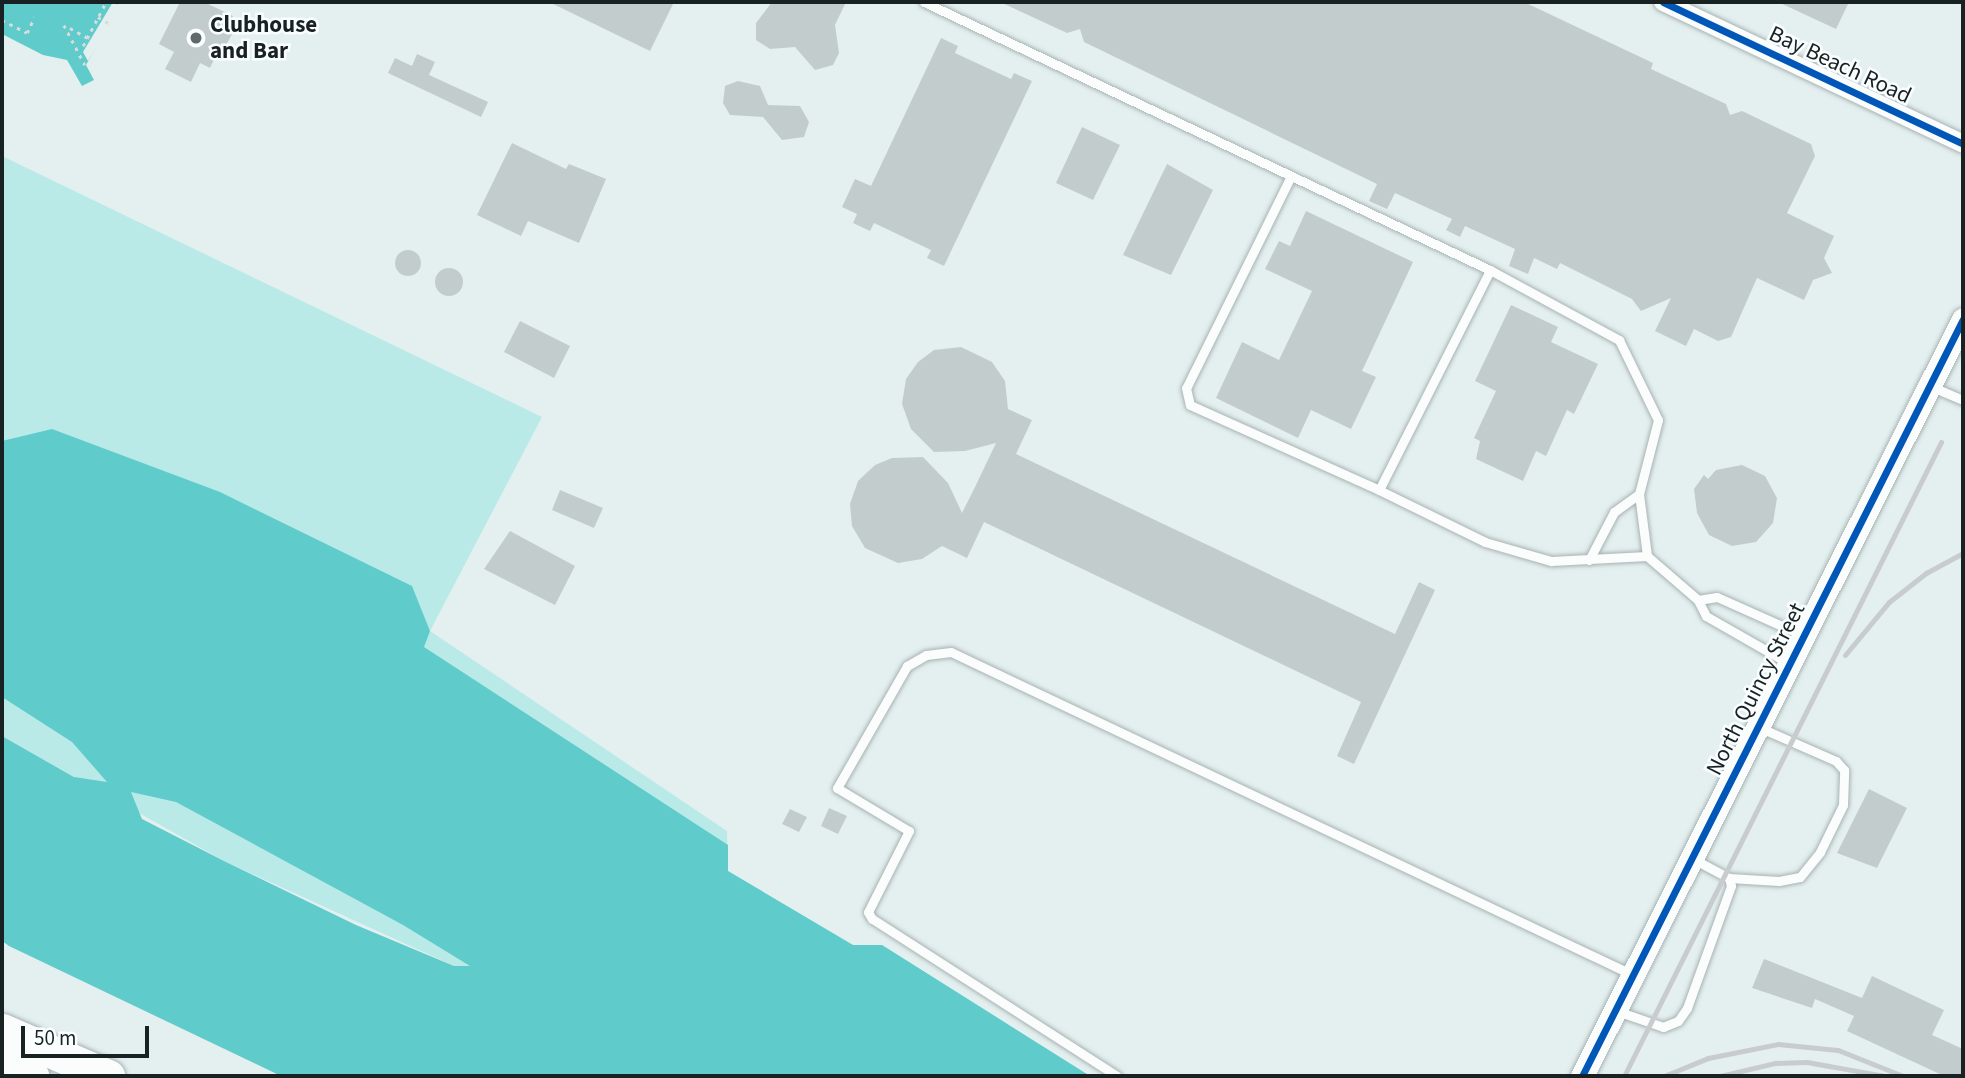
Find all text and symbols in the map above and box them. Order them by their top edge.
place label: Clubhouse and Bar [210,11,317,65]
street label: Bay Beach Road [1765,20,1915,110]
marker: Clubhouse and Bar [188,30,204,46]
street label: North Quincy Street [1701,598,1811,780]
scale bar [24,1012,152,1056]
text: 50 m [34,1023,76,1053]

